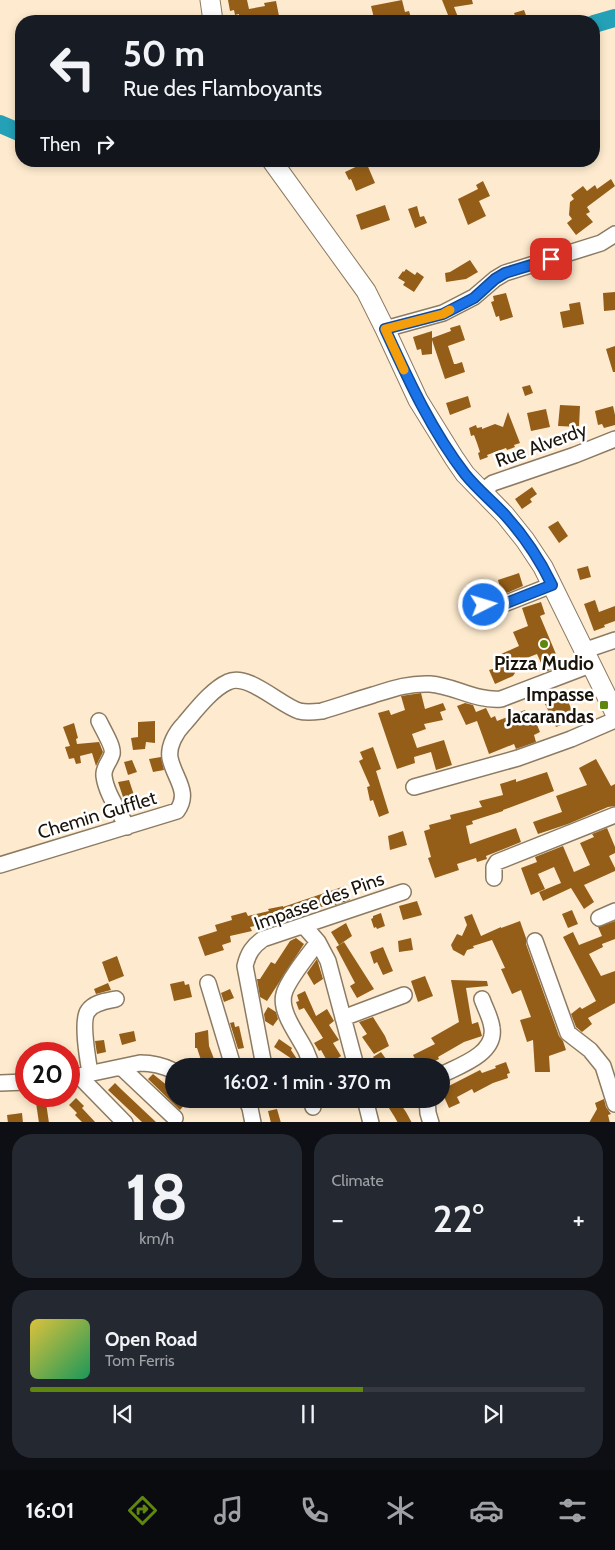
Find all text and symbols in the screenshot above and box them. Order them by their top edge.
text: 50 m [123,32,205,75]
icon: left [40,35,105,100]
text: Rue des Flamboyants [123,75,322,102]
icon: right [91,130,119,158]
text: Then [40,133,81,156]
pin [530,238,572,280]
icon: arrive [537,245,565,273]
street label: Rue Alverdy [492,418,590,472]
position arrow [457,578,509,630]
marker: Pizza Mudio [538,638,550,650]
place label: Pizza Mudio [494,652,594,675]
place label: Impasse Jacarandas [506,683,594,728]
marker: Impasse Jacarandas [598,699,610,711]
street label: Chemin Gufflet [35,786,160,844]
street label: Impasse des Pins [251,867,387,935]
speed limit sign: 20 [15,1042,80,1107]
text: 16:02 · 1 min · 370 m [224,1071,391,1094]
text: 18 [125,1157,188,1236]
text: Climate [332,1171,384,1190]
text: 22° [433,1195,484,1242]
text: − [332,1202,344,1236]
text: + [573,1202,585,1236]
text: km/h [139,1229,174,1248]
text: Open Road [105,1328,197,1351]
text: Tom Ferris [105,1351,175,1370]
icon: previous [109,1400,137,1428]
icon: pause [294,1400,322,1428]
icon: next [479,1400,507,1428]
icon: directions [125,1493,160,1528]
icon: music [211,1493,246,1528]
icon: phone [297,1493,332,1528]
icon: climate [383,1493,418,1528]
icon: car [469,1493,504,1528]
icon: filters [555,1493,590,1528]
text: 16:01 [25,1497,74,1524]

